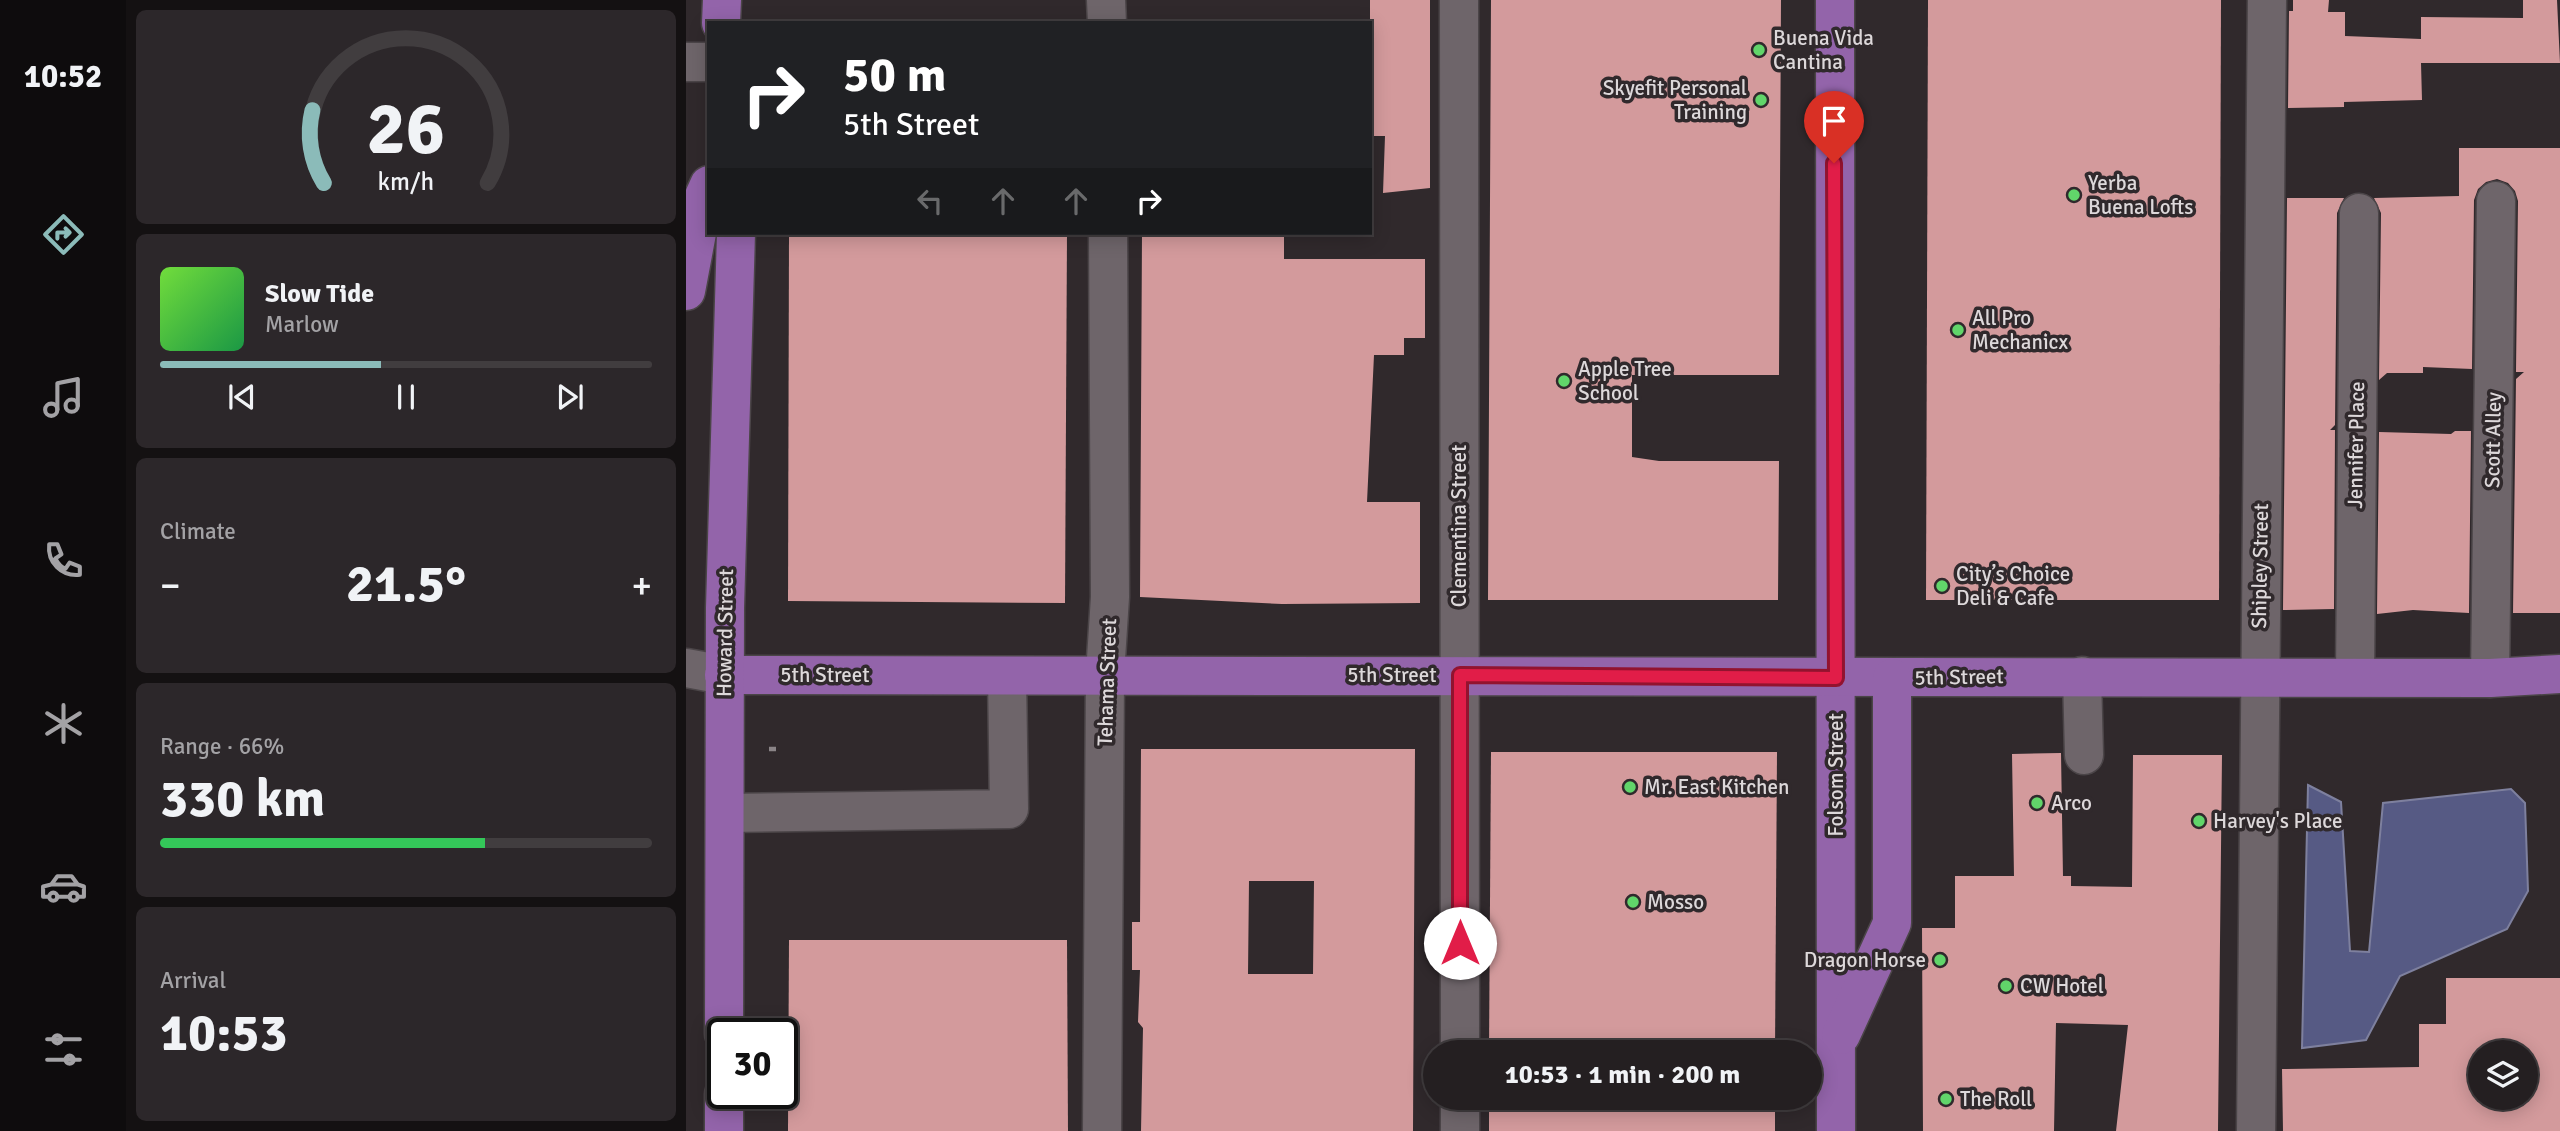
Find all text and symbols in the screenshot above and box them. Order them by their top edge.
place label: Buena Vida Cantina [1773,25,1874,75]
marker: Buena Vida Cantina [1751,42,1767,58]
text: 50 m [843,45,946,105]
icon: right [728,49,819,140]
text: 10:52 [24,57,102,96]
place label: Skyefit Personal Training [1603,75,1747,125]
text: 26 [367,85,445,174]
pin [1804,91,1864,163]
marker: Skyefit Personal Training [1753,92,1769,108]
icon: arrive [1815,102,1853,140]
text: 5th Street [843,105,979,144]
text: km/h [378,166,434,197]
place label: Yerba Buena Lofts [2088,170,2193,220]
icon: left [911,182,949,220]
icon: ahead [984,182,1022,220]
icon: ahead [1057,182,1095,220]
icon: right [1130,182,1168,220]
marker: Yerba Buena Lofts [2066,187,2082,203]
icon: directions [39,210,88,259]
text: Slow Tide [265,278,374,310]
place label: All Pro Mechanicx [1972,305,2068,355]
text: Marlow [265,310,339,339]
marker: All Pro Mechanicx [1950,322,1966,338]
place label: Apple Tree School [1578,356,1672,406]
icon: music [39,373,88,422]
marker: Apple Tree School [1556,373,1572,389]
icon: previous [223,378,261,416]
icon: pause [387,378,425,416]
icon: next [551,378,589,416]
street label: Jennifer Place [2342,381,2370,509]
street label: Scott Alley [2479,392,2507,488]
street label: Clementina Street [1446,445,1472,607]
street label: Shipley Street [2246,503,2274,629]
text: Climate [160,517,236,546]
icon: phone [39,536,88,585]
text: 21.5° [346,552,466,616]
place label: City’s Choice Deli & Cafe [1956,561,2070,611]
text: − [160,562,181,609]
text: + [631,562,652,609]
street label: Howard Street [711,569,739,697]
marker: City’s Choice Deli & Cafe [1934,578,1950,594]
street label: Tehama Street [1092,618,1122,746]
street label: 5th Street [780,662,870,688]
street label: 5th Street [1347,662,1437,688]
street label: 5th Street [1914,663,2004,691]
icon: climate [39,699,88,748]
street label: Folsom Street [1823,713,1849,837]
text: Range · 66% [160,732,284,761]
text: 330 km [160,767,325,831]
place label: Mr. East Kitchen [1644,774,1790,800]
marker: Mr. East Kitchen [1622,779,1638,795]
place label: Arco [2051,790,2092,816]
marker: Arco [2029,795,2045,811]
place label: Harvey's Place [2213,808,2343,834]
marker: Harvey's Place [2191,813,2207,829]
icon: car [39,862,88,911]
place label: Mosso [1647,889,1704,915]
marker: Mosso [1625,894,1641,910]
position arrow [1423,906,1497,980]
place label: Dragon Horse [1804,947,1926,973]
marker: Dragon Horse [1932,952,1948,968]
text: Arrival [160,966,226,995]
place label: CW Hotel [2020,973,2104,999]
marker: CW Hotel [1998,978,2014,994]
text: 10:53 [160,1001,288,1065]
speed limit sign: 30 [707,1018,798,1109]
icon: filters [39,1025,88,1074]
map controls [2468,1040,2538,1110]
button: layers [2468,1040,2538,1110]
text: 10:53 · 1 min · 200 m [1505,1059,1740,1091]
place label: The Roll [1960,1086,2032,1112]
marker: The Roll [1938,1091,1954,1107]

